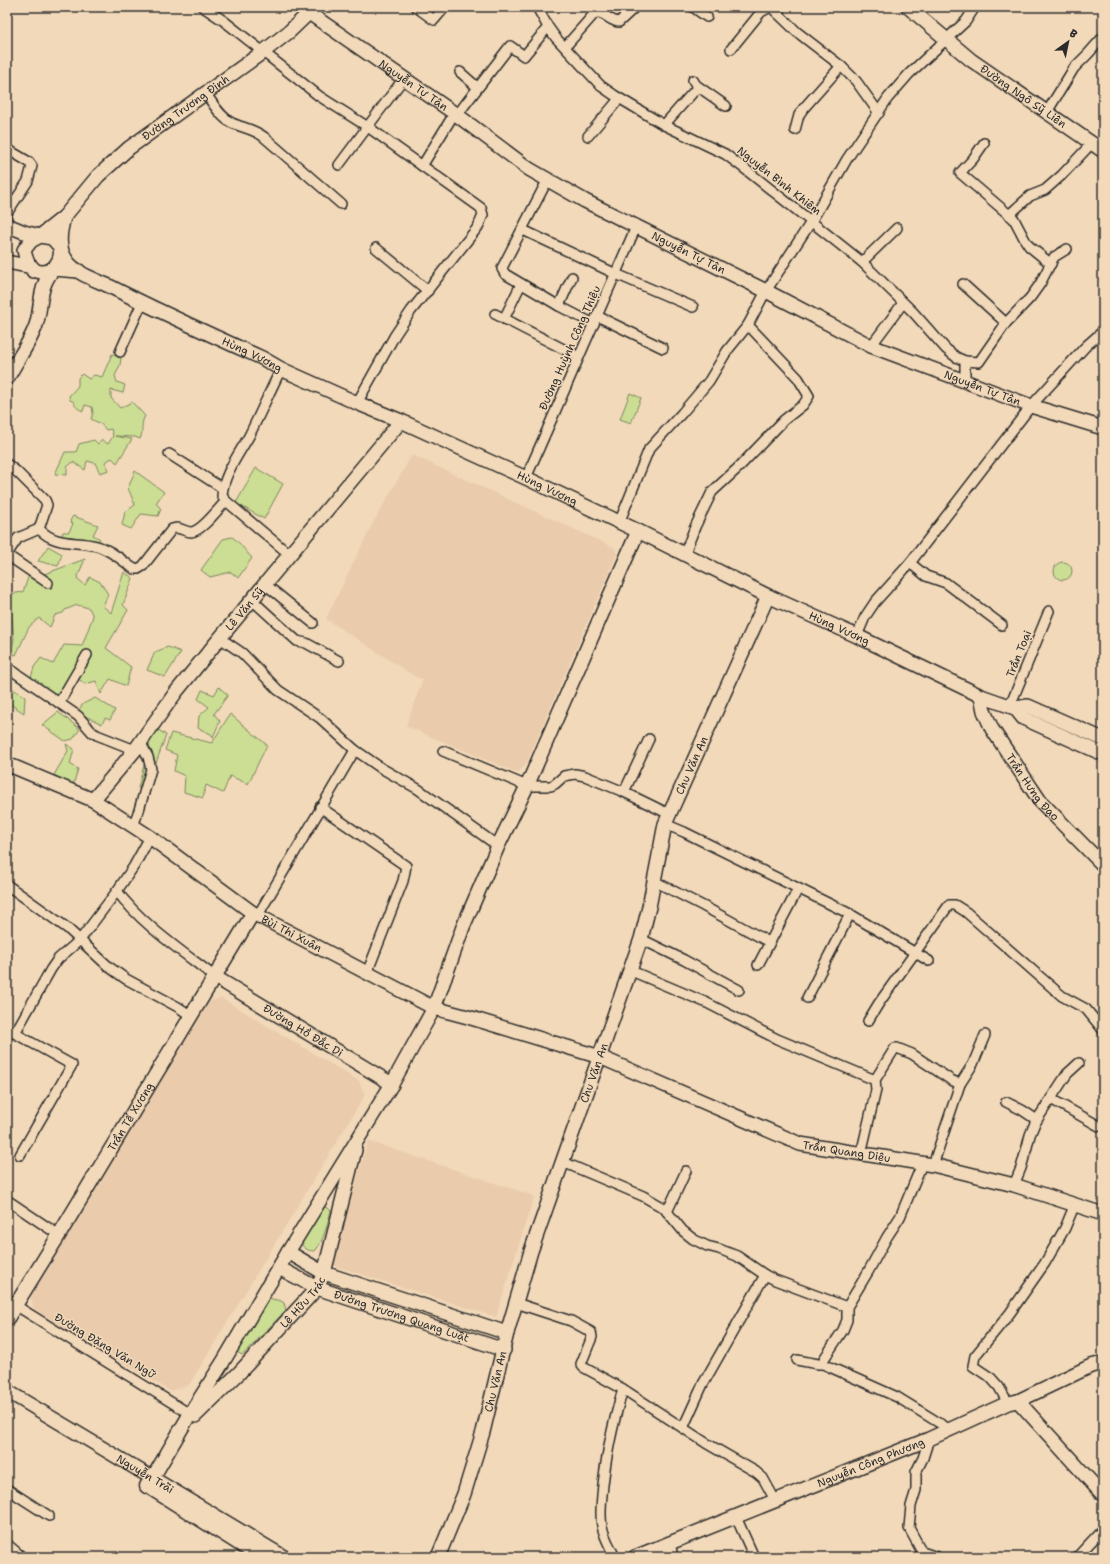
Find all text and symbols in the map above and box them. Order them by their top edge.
north arrow [1048,22,1088,62]
text: B [1066,26,1080,42]
street label: Nguyễn Tự Tân [376,56,451,114]
street label: Đường Ngô Sỹ Liên [977,61,1070,131]
street label: Đường Trương Định [139,71,232,144]
street label: Nguyễn Bình Khiêm [734,143,825,219]
street label: Nguyễn Tự Tân [649,228,728,277]
street label: Đường Huỳnh Công Thiệu [536,283,604,413]
street label: Hùng Vương [220,333,285,376]
street label: Nguyễn Tự Tân [942,367,1023,409]
street label: Hùng Vương [515,467,580,509]
street label: Lê Văn Sỹ [222,584,267,634]
street label: Hùng Vương [806,608,873,649]
street label: Trần Toại [1003,628,1035,680]
street label: Chu Văn An [672,734,711,797]
street label: Trần Hưng Đạo [1003,750,1063,824]
street label: Bùi Thị Xuân [259,911,325,956]
street label: Đường Hồ Đắc Di [260,1000,346,1060]
street label: Chu Văn An [576,1041,611,1105]
street label: Trần Tế Xương [104,1079,157,1154]
street label: Trần Quang Diệu [802,1137,892,1166]
street label: Lê Hữu Trác [276,1274,329,1331]
street label: Đường Trương Quang Luật [332,1287,471,1345]
street label: Đường Đặng Văn Ngữ [51,1310,159,1383]
street label: Chu Văn An [481,1349,510,1414]
street label: Nguyễn Công Phương [815,1434,927,1491]
street label: Nguyễn Trãi [114,1451,177,1497]

